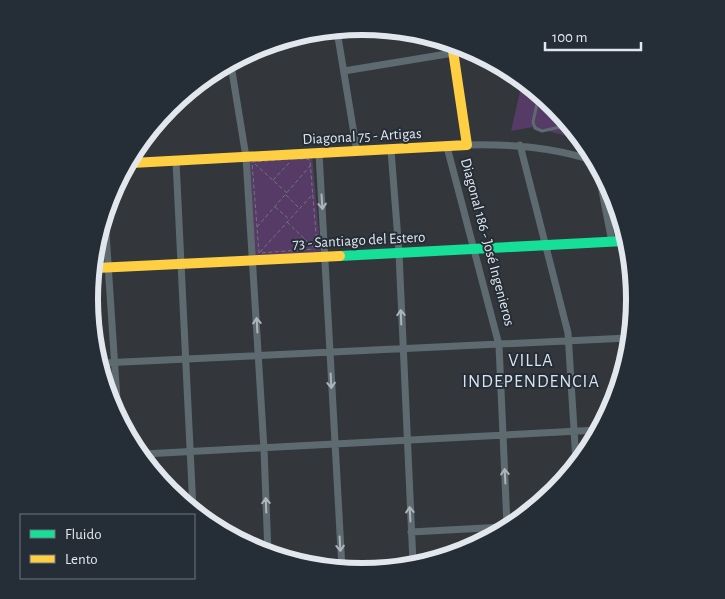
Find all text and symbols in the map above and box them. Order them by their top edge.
scale bar [545,20,641,52]
text: 100 m [552,30,587,45]
street label: Diagonal 75 - Artigas [302,126,422,147]
street label: Diagonal 186 - José Ingenieros [458,157,517,328]
one-way arrow [318,193,327,209]
street label: 73 - Santiago del Estero [292,230,426,251]
one-way arrow [396,309,405,325]
one-way arrow [252,318,261,334]
district label: VILLA INDEPENDENCIA [462,352,600,391]
one-way arrow [327,373,336,389]
one-way arrow [500,469,509,485]
one-way arrow [262,497,271,513]
one-way arrow [406,506,415,522]
legend [20,514,195,579]
text: Fluido [65,527,102,542]
one-way arrow [336,535,345,551]
text: Lento [65,552,98,567]

